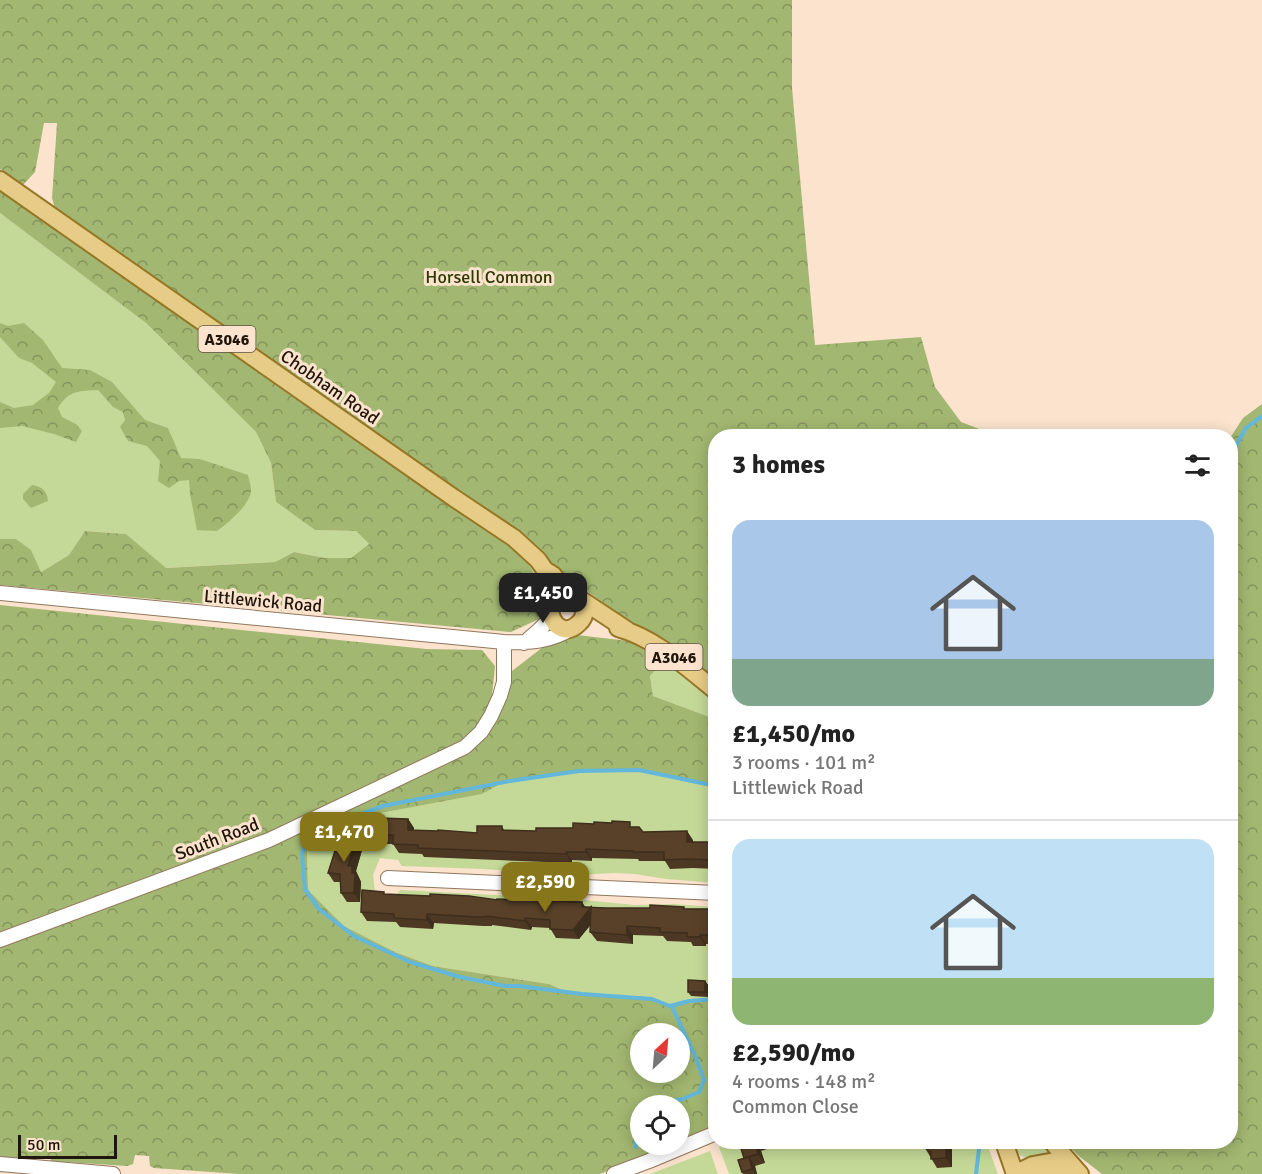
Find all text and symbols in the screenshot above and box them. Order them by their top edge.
park label: Horsell Common [425,266,553,288]
road number: A3046 [198,326,256,352]
street label: Chobham Road [276,345,384,429]
text: 3 homes [732,449,825,481]
icon: filters [1181,449,1214,482]
icon: home [919,559,1027,667]
pin: £1,450 [494,573,592,624]
text: £1,450 [513,580,573,605]
street label: Littlewick Road [203,585,323,617]
road number: A3046 [646,644,702,670]
text: £1,450/mo [732,718,855,750]
text: 3 rooms · 101 m² [732,750,876,775]
text: Littlewick Road [732,775,864,800]
pin: £1,470 [295,812,393,863]
street label: South Road [172,813,262,865]
text: £1,470 [314,819,374,844]
pin: £2,590 [496,862,594,913]
text: £2,590 [515,869,575,894]
icon: home [919,878,1027,986]
north arrow [630,1023,690,1083]
map controls [630,1023,690,1155]
text: £2,590/mo [732,1037,855,1069]
text: 4 rooms · 148 m² [732,1069,876,1094]
text: Common Close [732,1094,859,1119]
button: locate [630,1095,690,1155]
scale bar [18,1132,117,1160]
text: 50 m [27,1135,61,1155]

